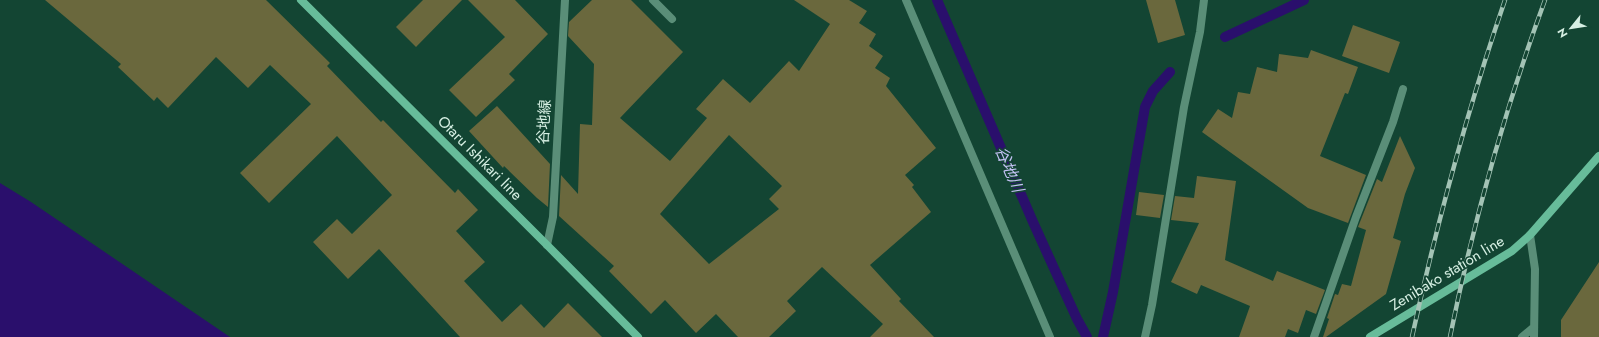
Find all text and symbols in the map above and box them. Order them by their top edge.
north arrow [1551,8,1591,48]
text: N [1553,25,1571,41]
street label: 谷地線 [532,99,556,145]
street label: Otaru Ishikari line [433,111,528,206]
water label: 谷地川 [990,143,1030,198]
street label: Zenibako station line [1386,230,1509,316]

